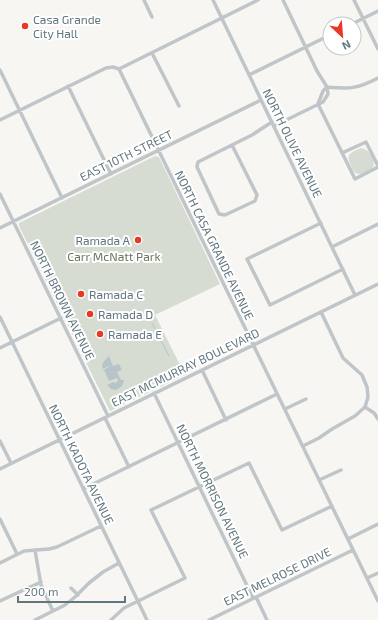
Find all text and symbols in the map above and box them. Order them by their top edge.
place label: Casa Grande City Hall [33,12,101,40]
north arrow [322,16,362,56]
marker: Casa Grande City Hall [20,21,30,31]
text: N [340,38,353,53]
street label: NORTH OLIVE AVENUE [261,86,326,200]
street label: EAST 10TH STREET [77,126,175,184]
street label: NORTH CASA GRANDE AVENUE [173,168,257,322]
place label: Ramada A [76,233,131,247]
marker: Ramada A [133,235,143,245]
street label: NORTH BROWN AVENUE [28,238,98,362]
park label: Carr McNatt Park [67,249,161,263]
place label: Ramada C [89,287,143,301]
marker: Ramada C [76,289,86,299]
place label: Ramada D [98,307,153,321]
marker: Ramada D [85,309,95,319]
street label: EAST MCMURRAY BOULEVARD [109,325,261,409]
place label: Ramada E [108,327,162,341]
marker: Ramada E [95,329,105,339]
street label: NORTH KADOTA AVENUE [47,402,117,527]
street label: NORTH MORRISON AVENUE [174,422,252,561]
street label: EAST MELROSE DRIVE [221,544,333,608]
scale bar [18,578,125,604]
text: 200 m [24,584,58,598]

